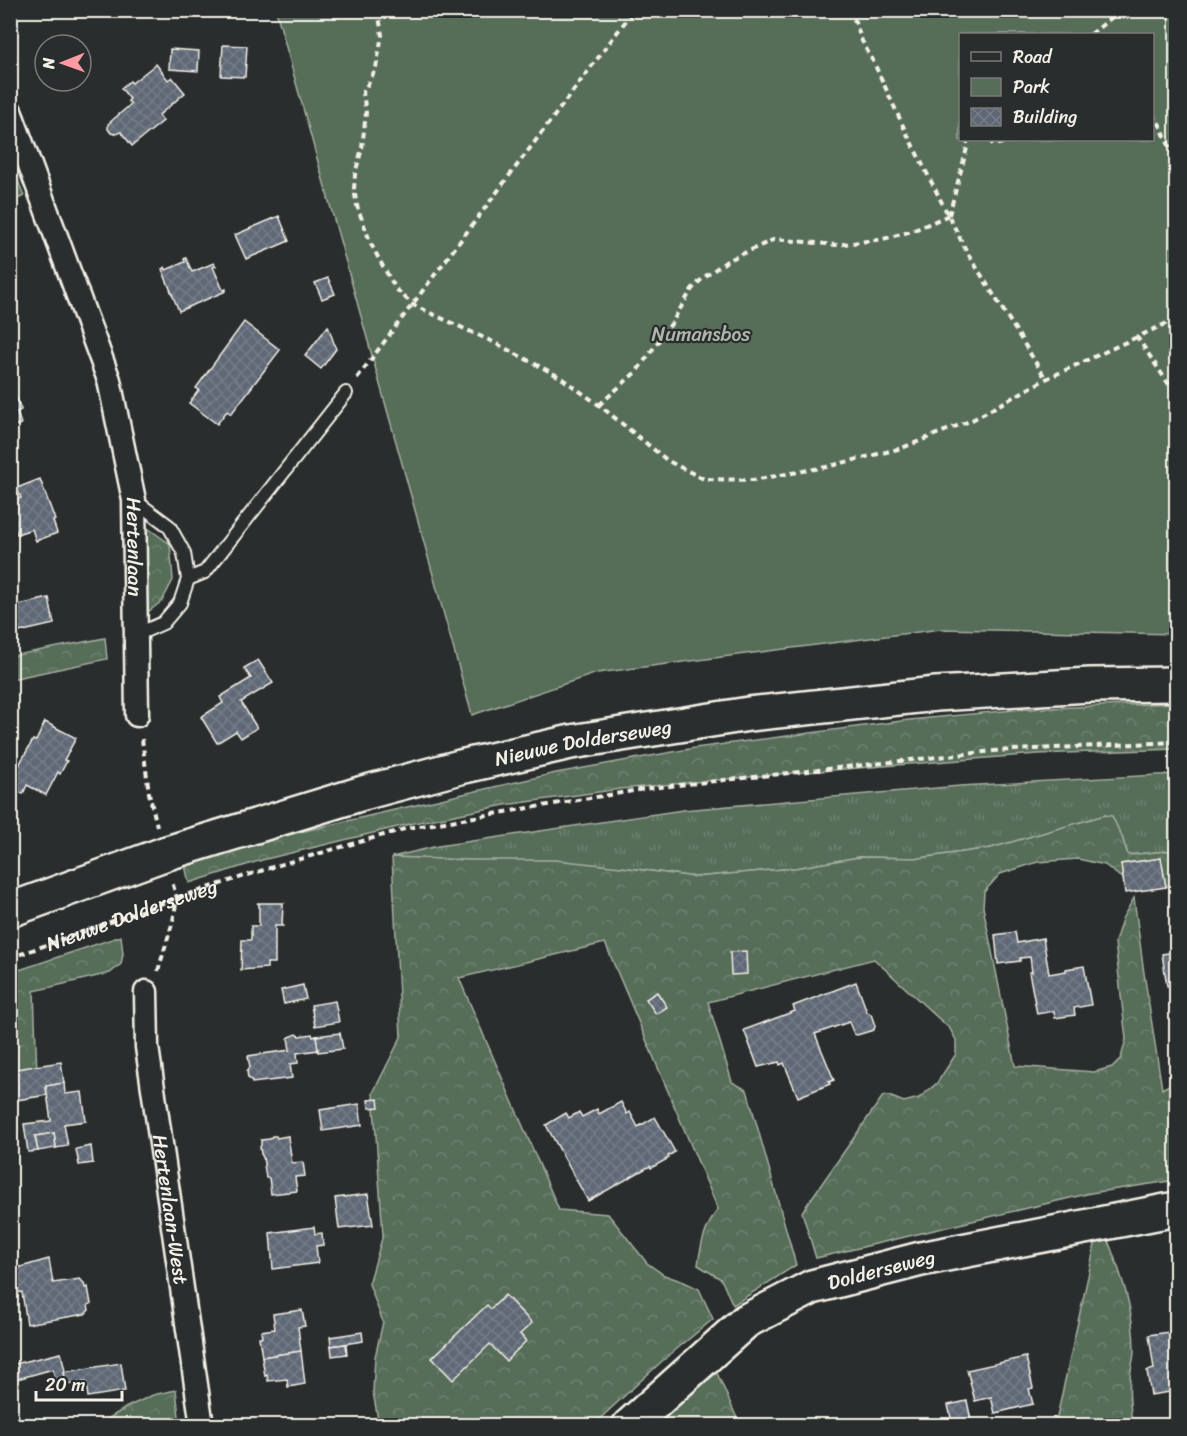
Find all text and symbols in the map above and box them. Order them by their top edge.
north arrow [33,33,93,93]
legend [959,33,1154,141]
text: Road [1013,41,1053,73]
text: N [34,57,63,70]
text: Park [1013,71,1050,103]
text: Building [1013,101,1077,133]
park label: Numansbos [651,317,751,352]
street label: Hertenlaan [116,497,153,597]
street label: Nieuwe Dolderseweg [491,709,674,776]
street label: Nieuwe Dolderseweg [41,869,222,961]
street label: Hertenlaan-West [142,1132,199,1287]
street label: Dolderseweg [824,1239,938,1300]
scale bar [36,1364,122,1402]
text: 20 m [45,1369,85,1401]

